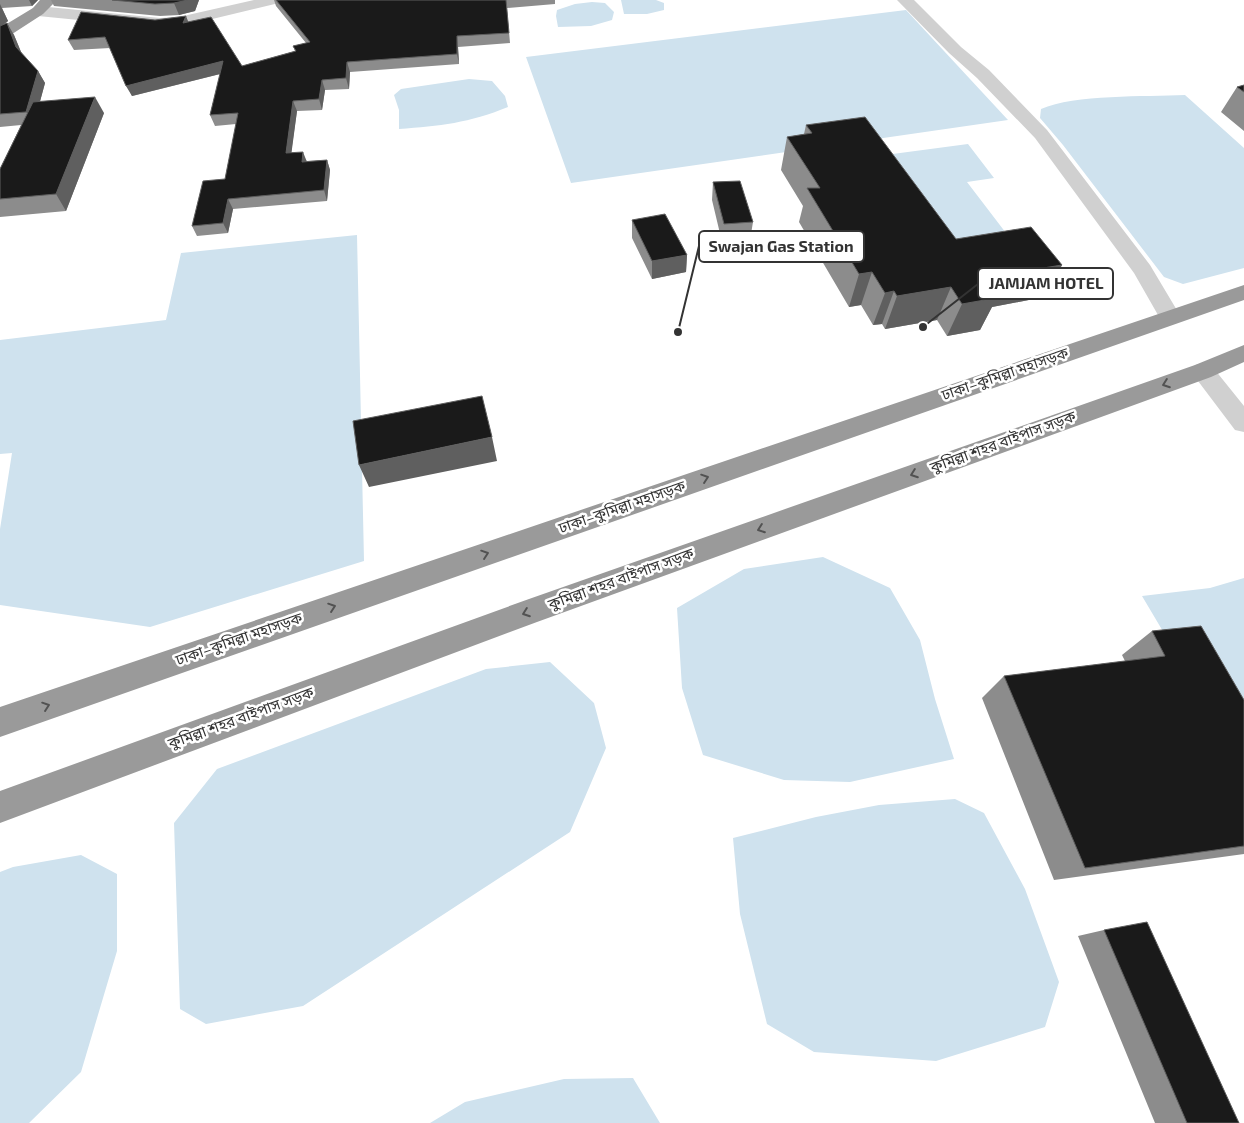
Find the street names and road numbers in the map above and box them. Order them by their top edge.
street label: ঢাকা–কুমিল্লা মহাসড়ক [938,343,1072,405]
street label: কুমিল্লা শহর বাইপাস সড়ক [926,406,1079,477]
street label: ঢাকা–কুমিল্লা মহাসড়ক [555,476,689,538]
street label: কুমিল্লা শহর বাইপাস সড়ক [544,543,697,614]
street label: ঢাকা–কুমিল্লা মহাসড়ক [172,608,306,670]
street label: কুমিল্লা শহর বাইপাস সড়ক [164,682,317,753]

